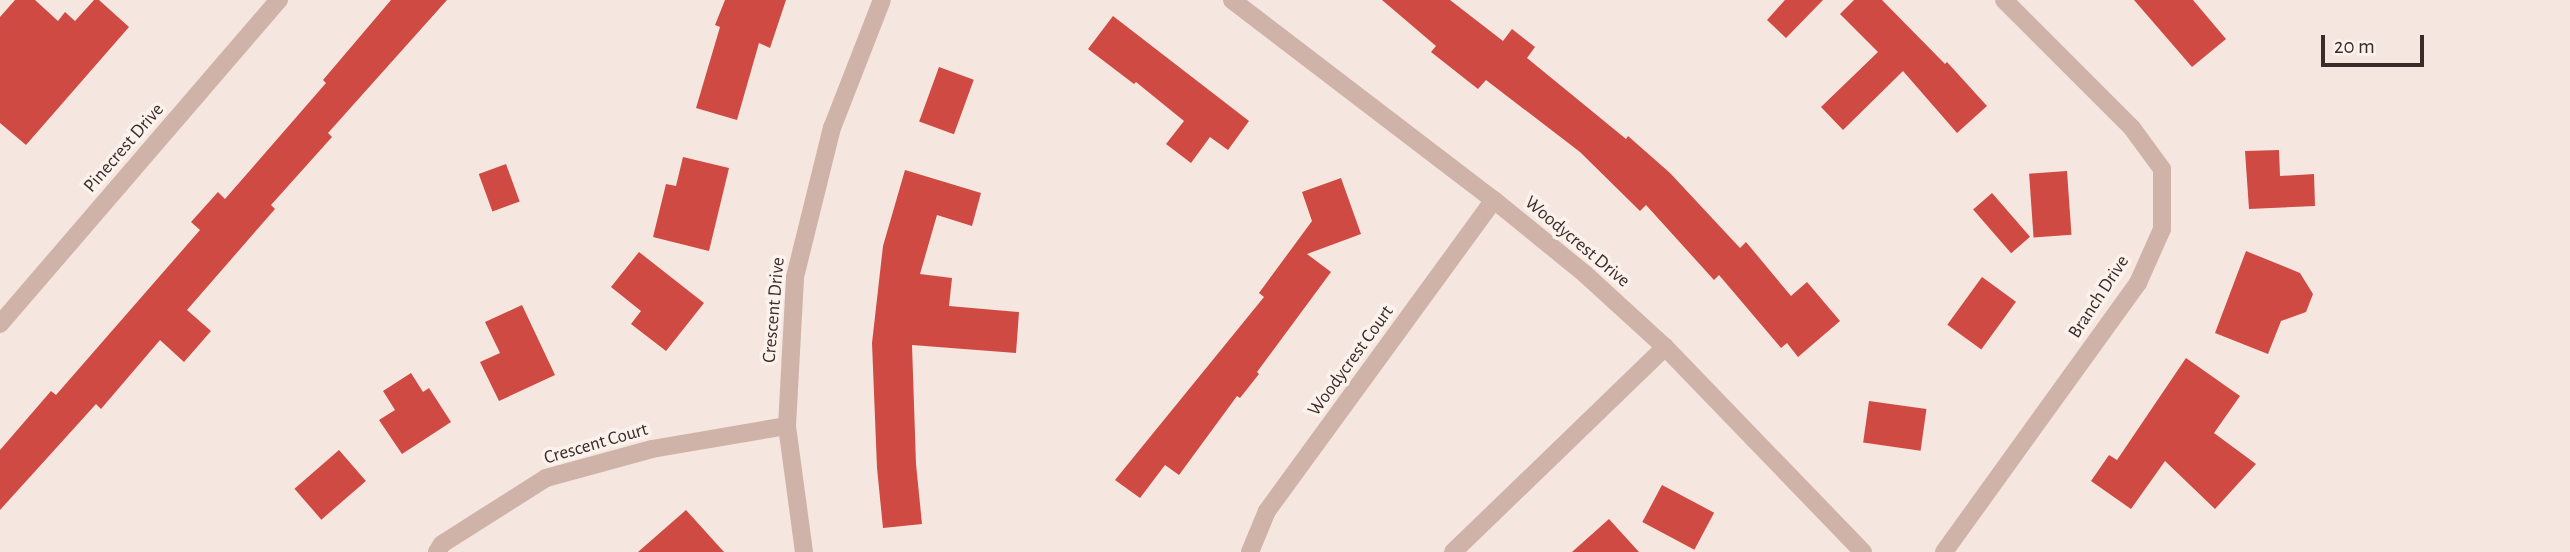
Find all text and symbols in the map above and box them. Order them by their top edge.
scale bar [2325,21,2428,65]
text: 20 m [2334,36,2375,57]
street label: Pinecrest Drive [79,99,169,197]
street label: Woodycrest Drive [1520,191,1634,293]
street label: Branch Drive [2064,251,2134,343]
street label: Crescent Drive [758,256,790,364]
street label: Woodycrest Court [1303,301,1399,421]
street label: Crescent Court [541,418,651,470]

